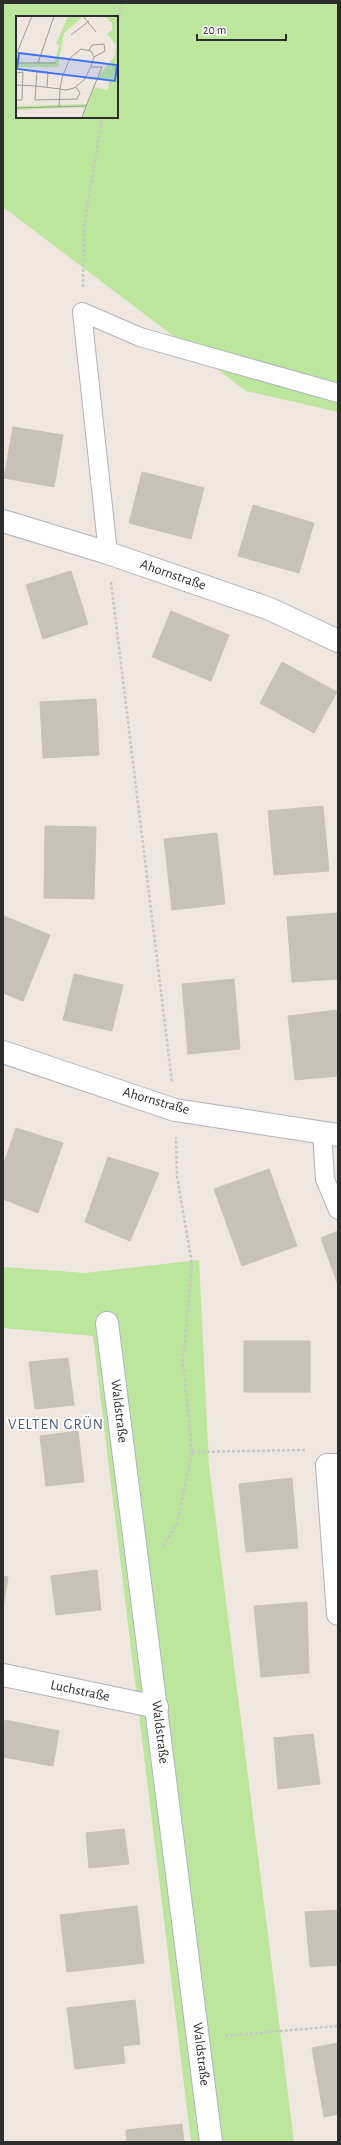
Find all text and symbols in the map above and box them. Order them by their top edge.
inset map [16,16,118,118]
scale bar [197,16,286,42]
text: 20 m [203,24,226,36]
street label: Ahornstraße [138,557,208,593]
street label: Ahornstraße [121,1085,191,1117]
street label: Waldstraße [108,1379,130,1443]
district label: VELTEN GRÜN [8,1415,104,1432]
street label: Luchstraße [49,1678,111,1704]
street label: Waldstraße [149,1700,171,1764]
street label: Waldstraße [190,2022,212,2086]

